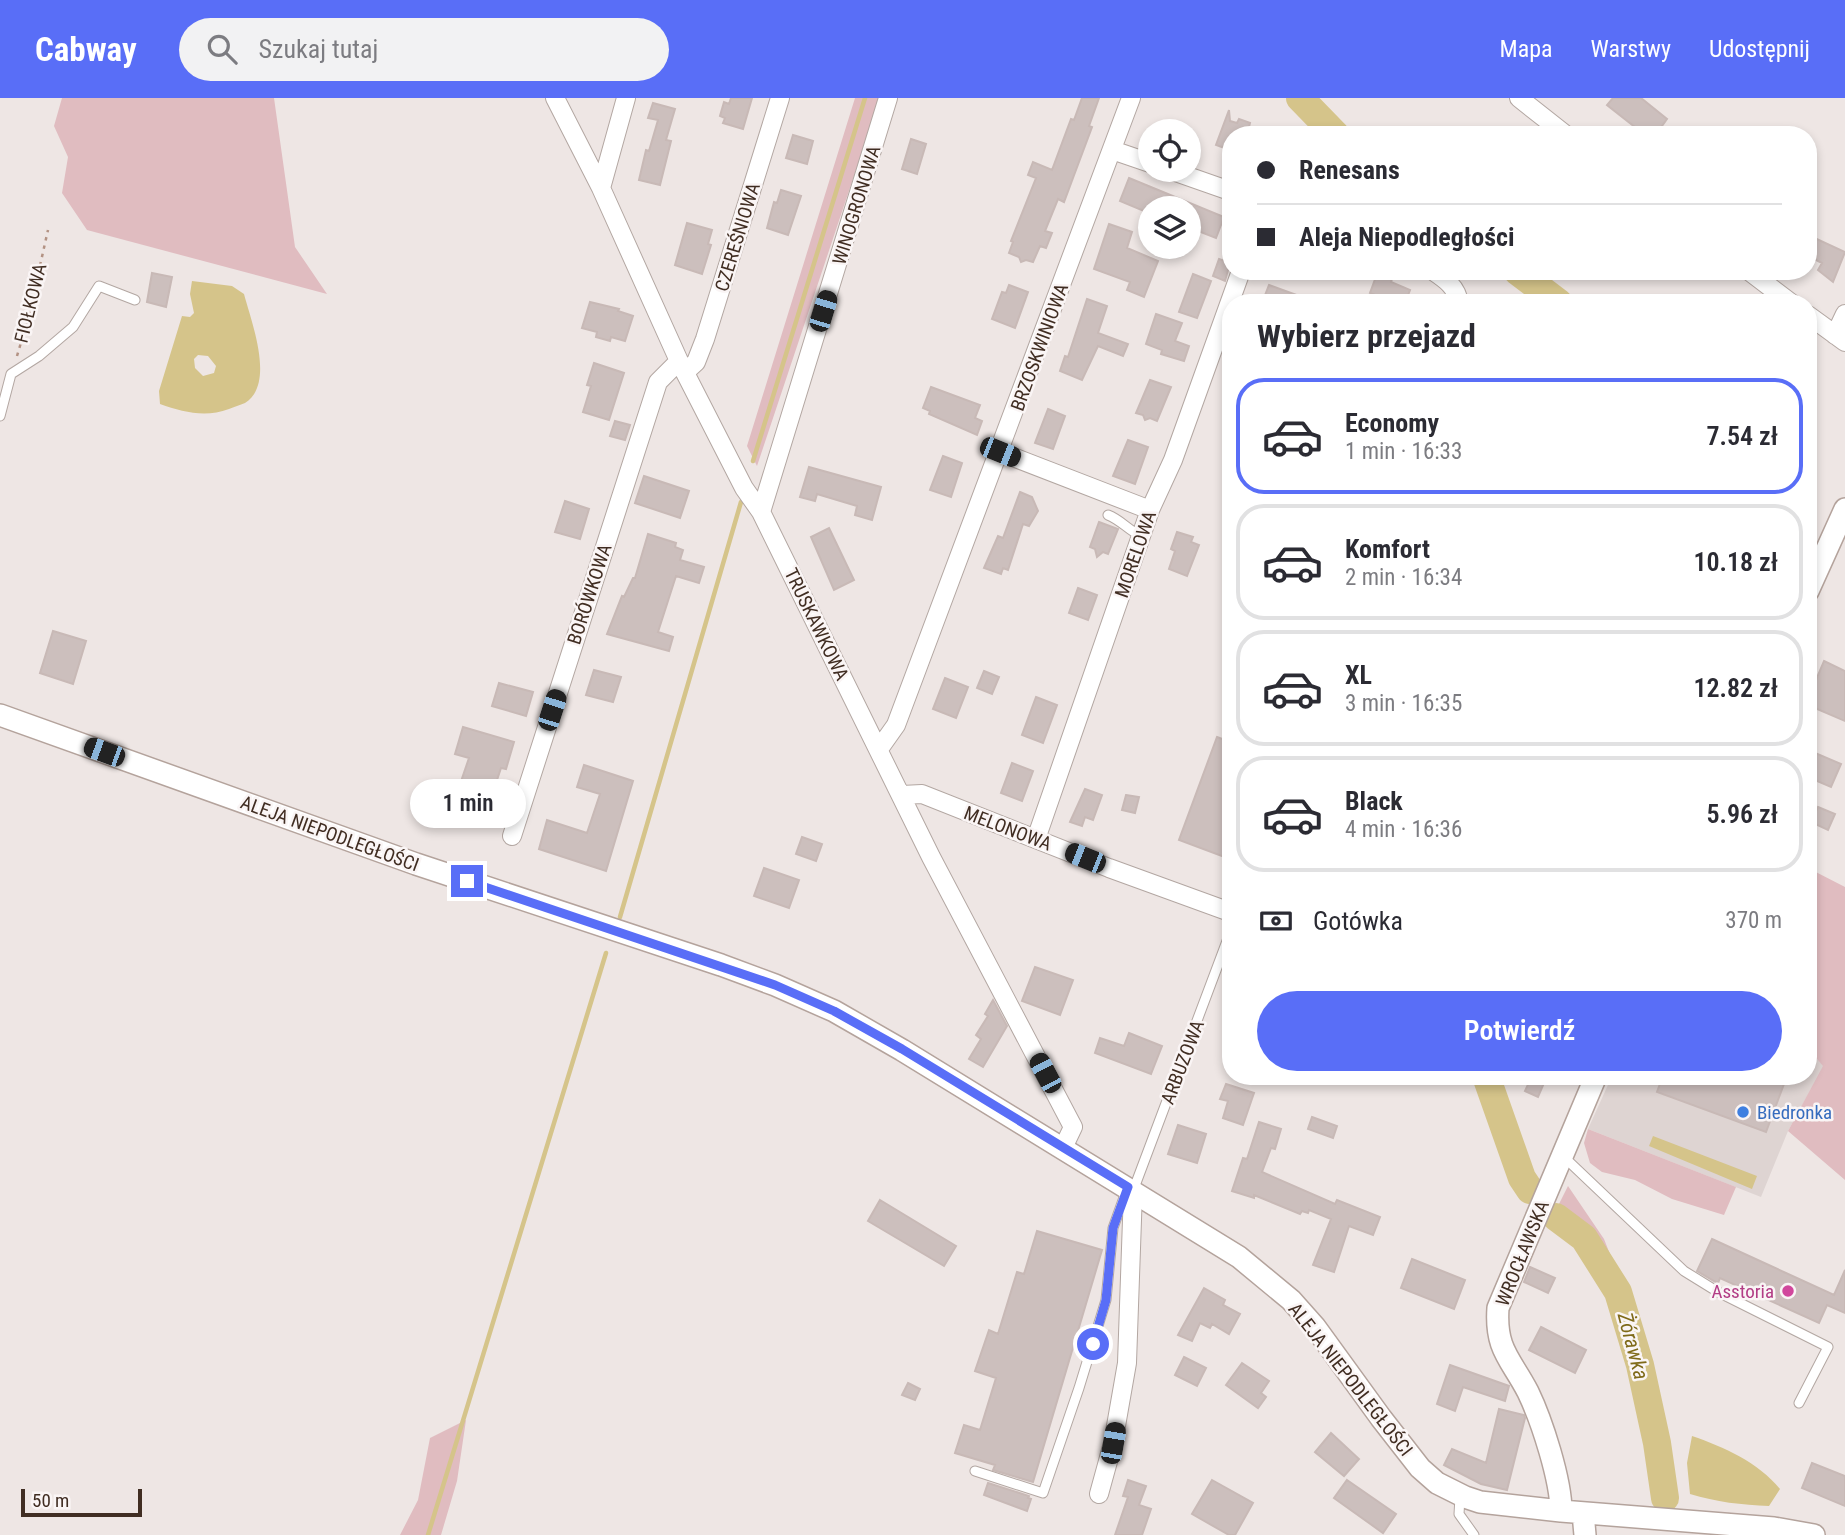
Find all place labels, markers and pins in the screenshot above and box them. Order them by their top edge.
place label: Biedronka [1757,1101,1832,1124]
marker: Biedronka [1735,1104,1751,1120]
place label: Asstoria [1711,1280,1774,1303]
marker: Asstoria [1780,1283,1796,1299]

